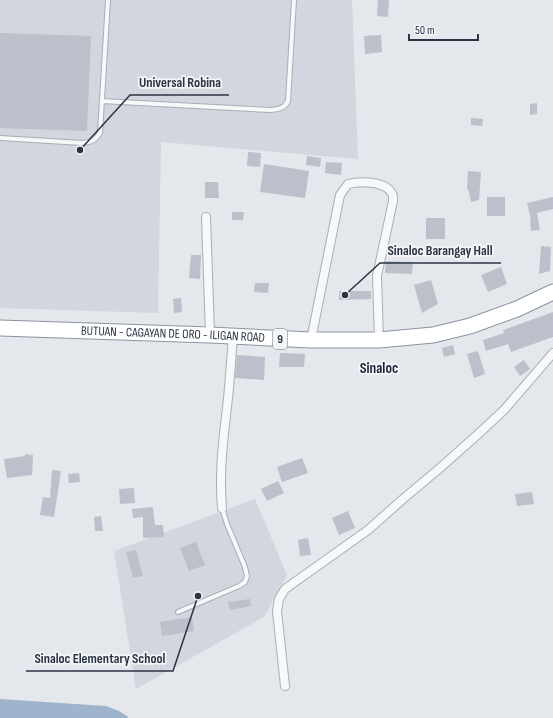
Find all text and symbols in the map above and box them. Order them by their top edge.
scale bar [409,16,478,42]
text: 50 m [415,23,435,38]
callout: Universal Robina [130,69,229,95]
text: Universal Robina [139,74,221,91]
callout: Sinaloc Barangay Hall [380,237,501,263]
text: Sinaloc Barangay Hall [388,242,493,259]
street label: BUTUAN - CAGAYAN DE ORO - ILIGAN ROAD [81,323,265,346]
road number: 9 [273,329,287,349]
district label: Sinaloc [360,359,398,378]
callout: Sinaloc Elementary School [26,645,173,671]
text: Sinaloc Elementary School [35,650,166,667]

